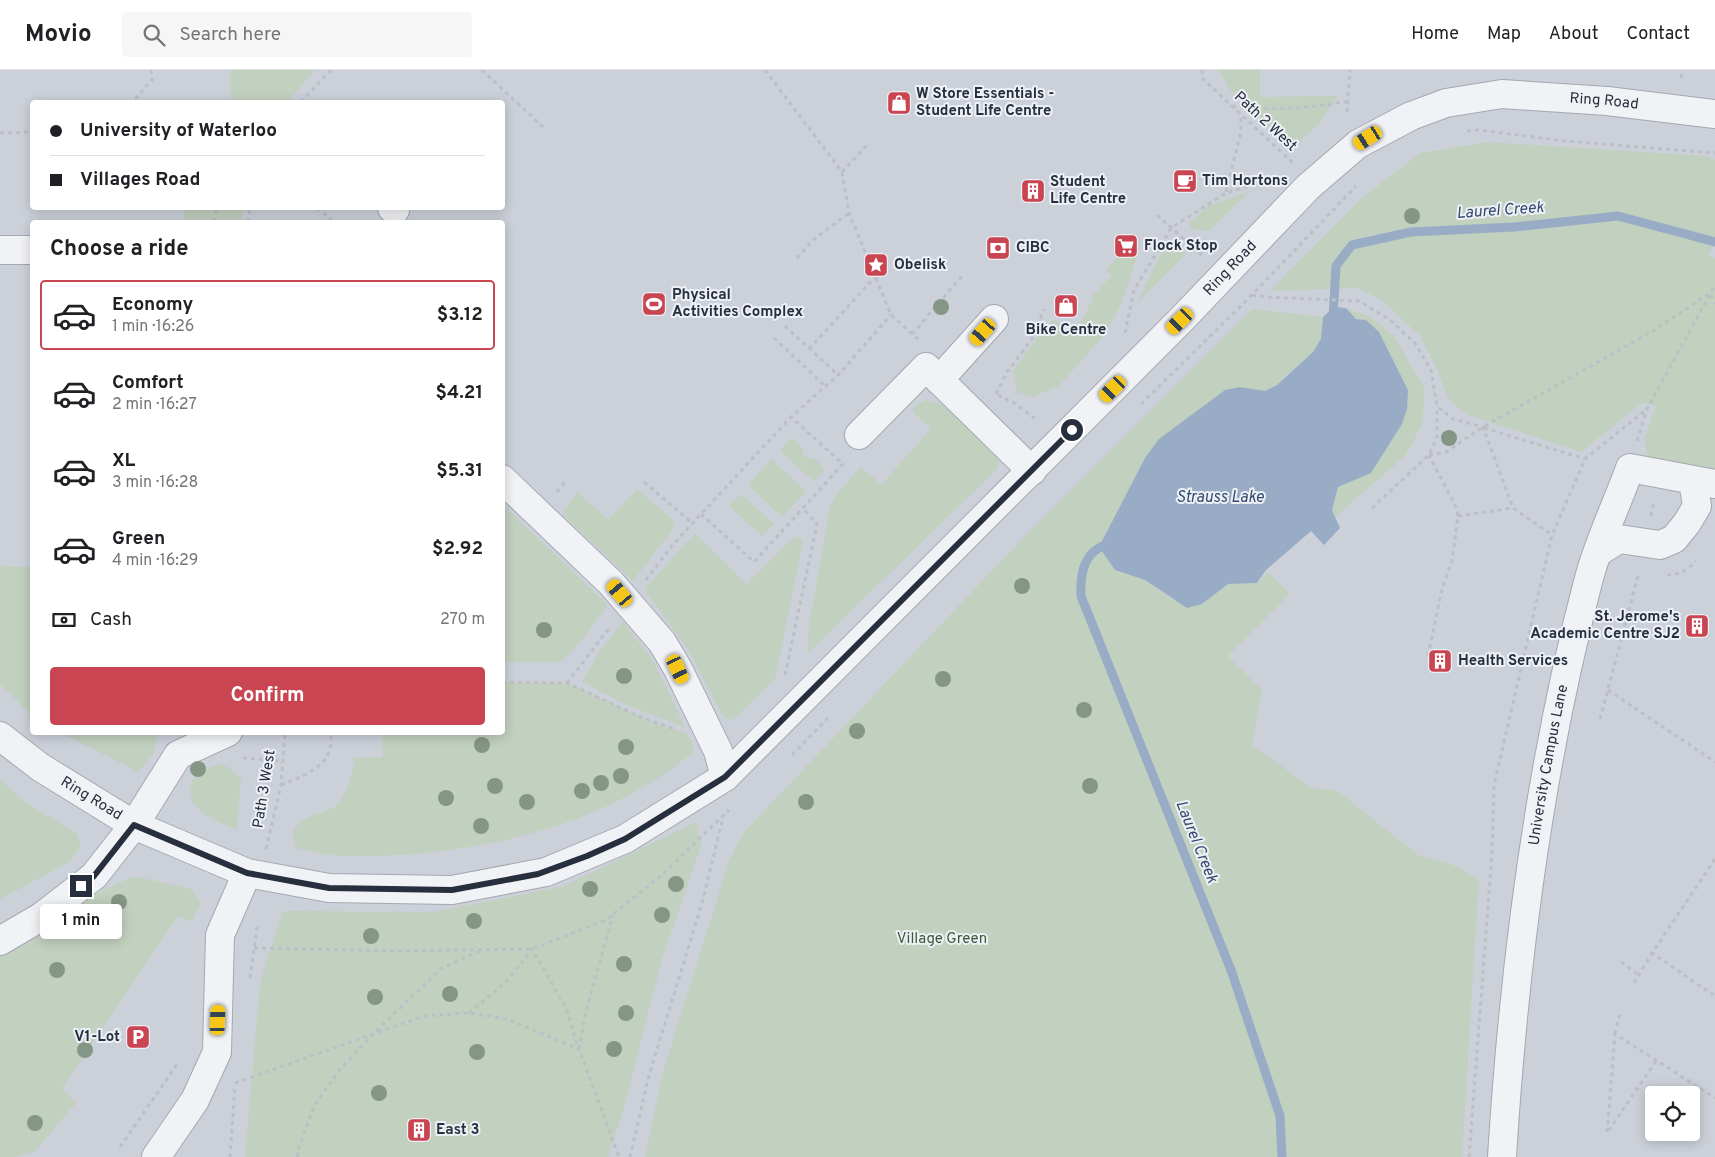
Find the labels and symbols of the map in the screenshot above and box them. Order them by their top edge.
place label: W Store Essentials - Student Life Centre [916,85,1054,121]
street label: Path 2 West [1230,88,1300,156]
street label: Ring Road [1569,89,1640,114]
shop icon: W Store Essentials - Student Life Centre [886,90,912,116]
car [1351,124,1384,152]
cafe icon: Tim Hortons [1172,168,1198,194]
place label: Tim Hortons [1202,172,1288,191]
place label: Student Life Centre [1050,173,1126,209]
building icon: Student Life Centre [1020,178,1046,204]
water label: Laurel Creek [1456,198,1545,224]
supermarket icon: Flock Stop [1113,233,1139,259]
bank icon: CIBC [985,235,1011,261]
place label: Flock Stop [1144,237,1218,256]
street label: Ring Road [1199,237,1261,300]
place label: CIBC [1016,239,1050,258]
place icon: Obelisk [863,252,889,278]
place label: Obelisk [894,256,946,275]
place label: Physical Activities Complex [672,286,803,322]
sports icon: Physical Activities Complex [641,291,667,317]
shop icon: Bike Centre [1053,293,1079,319]
car [1164,305,1195,337]
car [967,316,998,348]
place label: Bike Centre [1026,321,1106,340]
car [1097,373,1128,405]
route start [1061,419,1083,441]
water label: Strauss Lake [1176,488,1264,508]
car [604,577,635,609]
place label: St. Jerome's Academic Centre SJ2 [1530,608,1680,644]
building icon: St. Jerome's Academic Centre SJ2 [1684,613,1710,639]
building icon: Health Services [1427,648,1453,674]
car [664,652,691,686]
place label: Health Services [1458,652,1568,671]
street label: University Campus Lane [1525,683,1573,847]
street label: Path 3 West [249,748,281,830]
street label: Ring Road [57,772,126,825]
water label: Laurel Creek [1170,798,1222,887]
route end [70,875,92,897]
callout: 1 min [40,904,122,938]
park label: Village Green [897,930,987,949]
car [209,1005,226,1035]
parking icon: V1-Lot [125,1024,151,1050]
place label: V1-Lot [74,1028,120,1047]
building icon: East 3 [406,1117,432,1143]
place label: East 3 [436,1121,479,1140]

